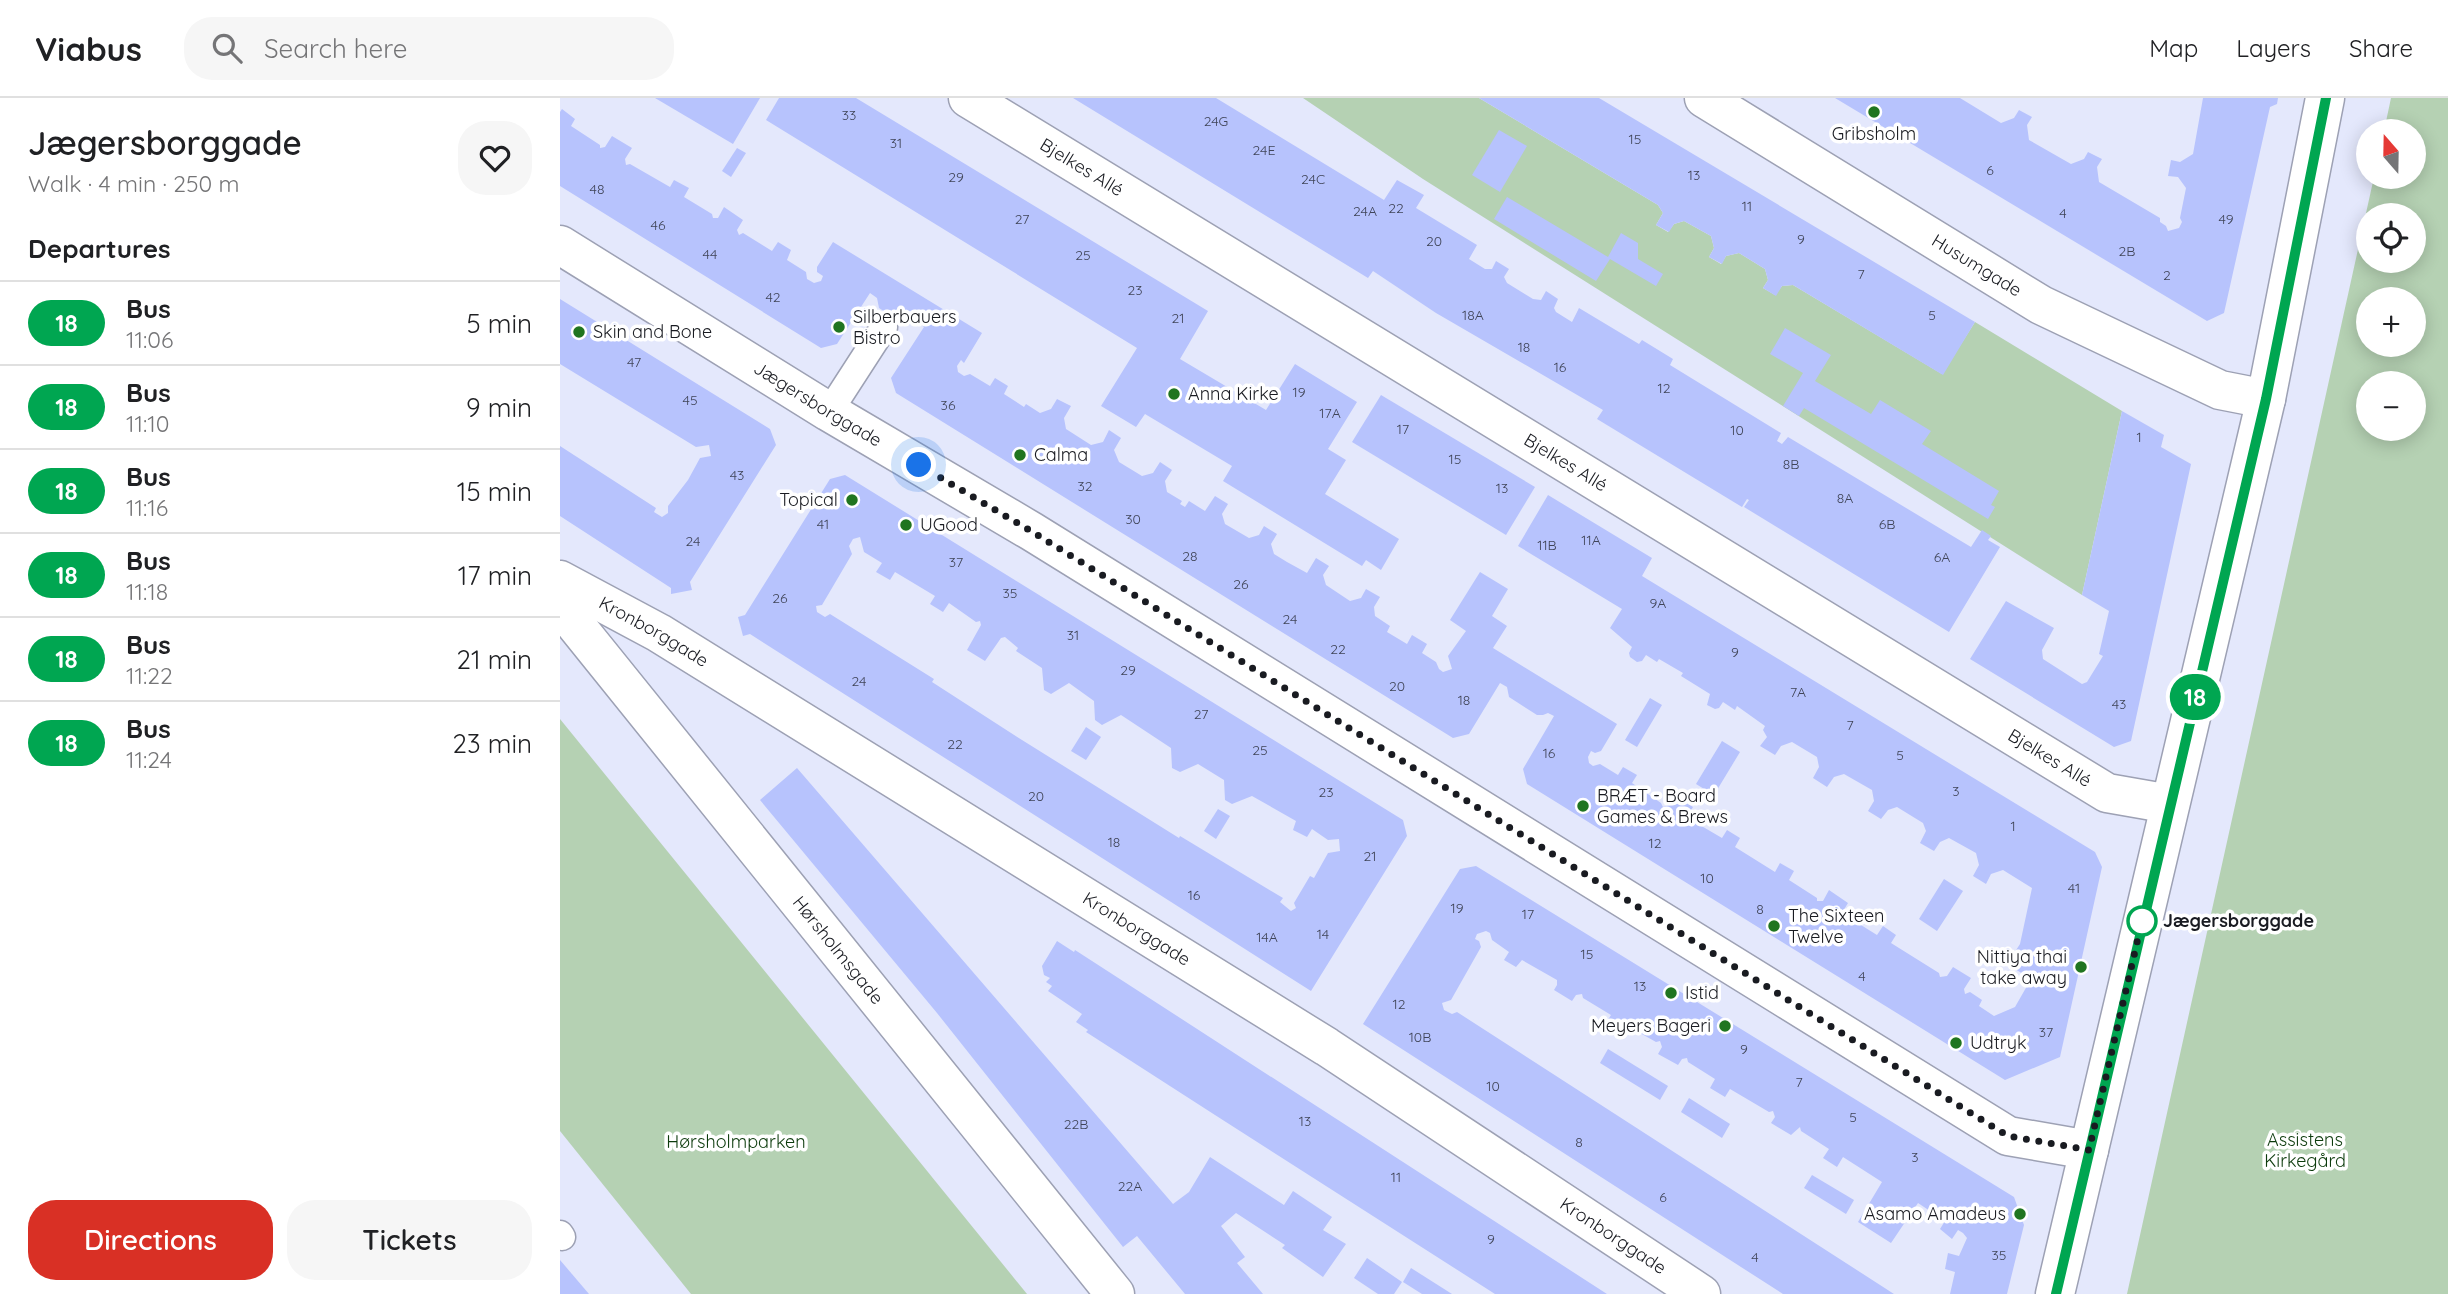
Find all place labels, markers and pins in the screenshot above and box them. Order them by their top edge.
marker: Gribsholm [1866,104,1882,120]
place label: Gribsholm [1832,122,1916,145]
place label: Silberbauers Bistro [853,305,957,349]
marker: Silberbauers Bistro [831,319,847,335]
place label: Skin and Bone [593,320,712,343]
marker: Skin and Bone [571,324,587,340]
place label: Anna Kirke [1188,382,1279,405]
marker: Anna Kirke [1166,386,1182,402]
place label: Calma [1034,443,1088,466]
marker: Calma [1012,447,1028,463]
place label: Topical [779,488,838,511]
marker: Topical [844,492,860,508]
place label: UGood [920,513,978,536]
marker: UGood [898,517,914,533]
place label: BRÆT - Board Games & Brews [1597,784,1728,828]
marker: BRÆT - Board Games & Brews [1575,798,1591,814]
place label: The Sixteen Twelve [1788,904,1885,948]
marker: Jægersborggade [2127,906,2157,936]
place label: Jægersborggade [2163,909,2314,932]
marker: The Sixteen Twelve [1766,918,1782,934]
place label: Nittiya thai take away [1977,945,2067,989]
marker: Nittiya thai take away [2073,959,2089,975]
place label: Istid [1685,981,1719,1004]
marker: Istid [1663,985,1679,1001]
place label: Meyers Bageri [1591,1014,1711,1037]
marker: Meyers Bageri [1717,1018,1733,1034]
place label: Udtryk [1970,1031,2027,1054]
marker: Udtryk [1948,1035,1964,1051]
place label: Asamo Amadeus [1864,1202,2006,1225]
marker: Asamo Amadeus [2012,1206,2028,1222]

